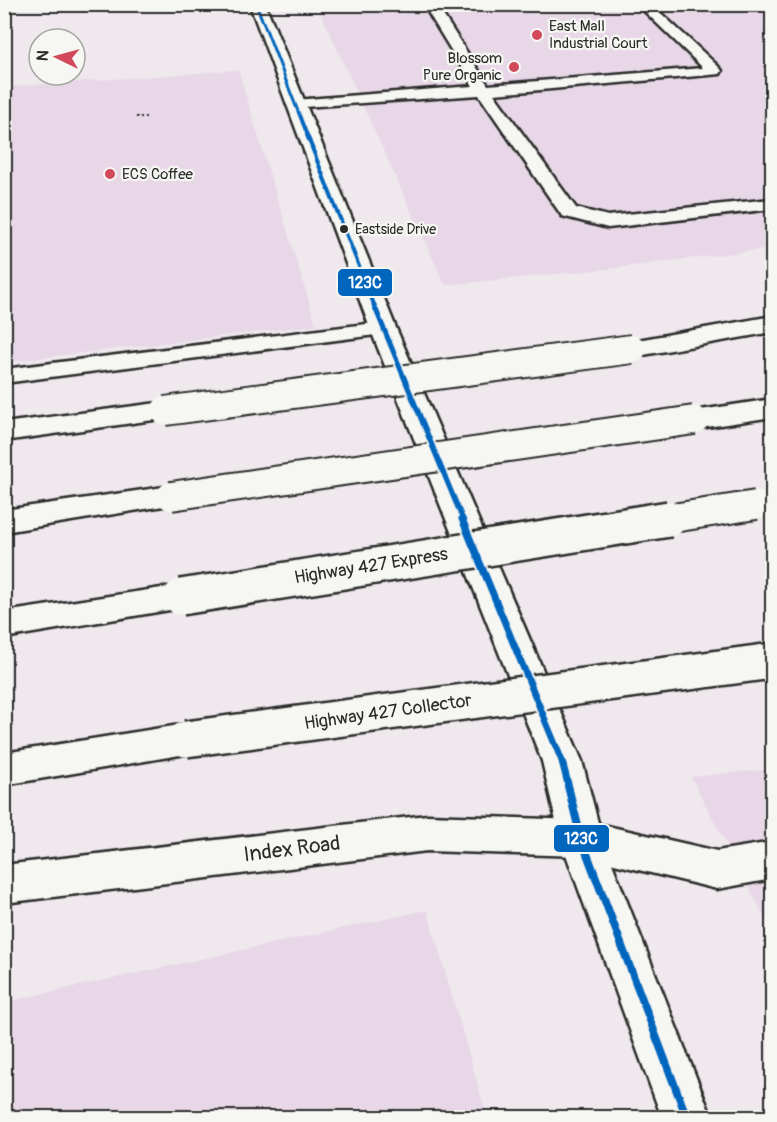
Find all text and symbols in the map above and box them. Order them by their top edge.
place label: East Mall Industrial Court [549,17,648,53]
north arrow [27,27,87,87]
marker: East Mall Industrial Court [530,28,544,42]
text: N [33,49,54,62]
place label: Blossom Pure Organic [423,49,502,85]
marker: Blossom Pure Organic [507,60,521,74]
place label: ECS Coffee [122,165,194,184]
marker: ECS Coffee [103,167,117,181]
place label: Eastside Drive [355,221,436,238]
marker: Eastside Drive [338,223,350,235]
line badge: 123C [337,268,393,297]
text: 123C [348,273,382,293]
street label: Highway 427 Express [293,542,449,590]
street label: Highway 427 Collector [303,689,474,735]
line badge: 123C [553,824,610,853]
text: 123C [564,829,598,849]
street label: Index Road [242,830,342,868]

